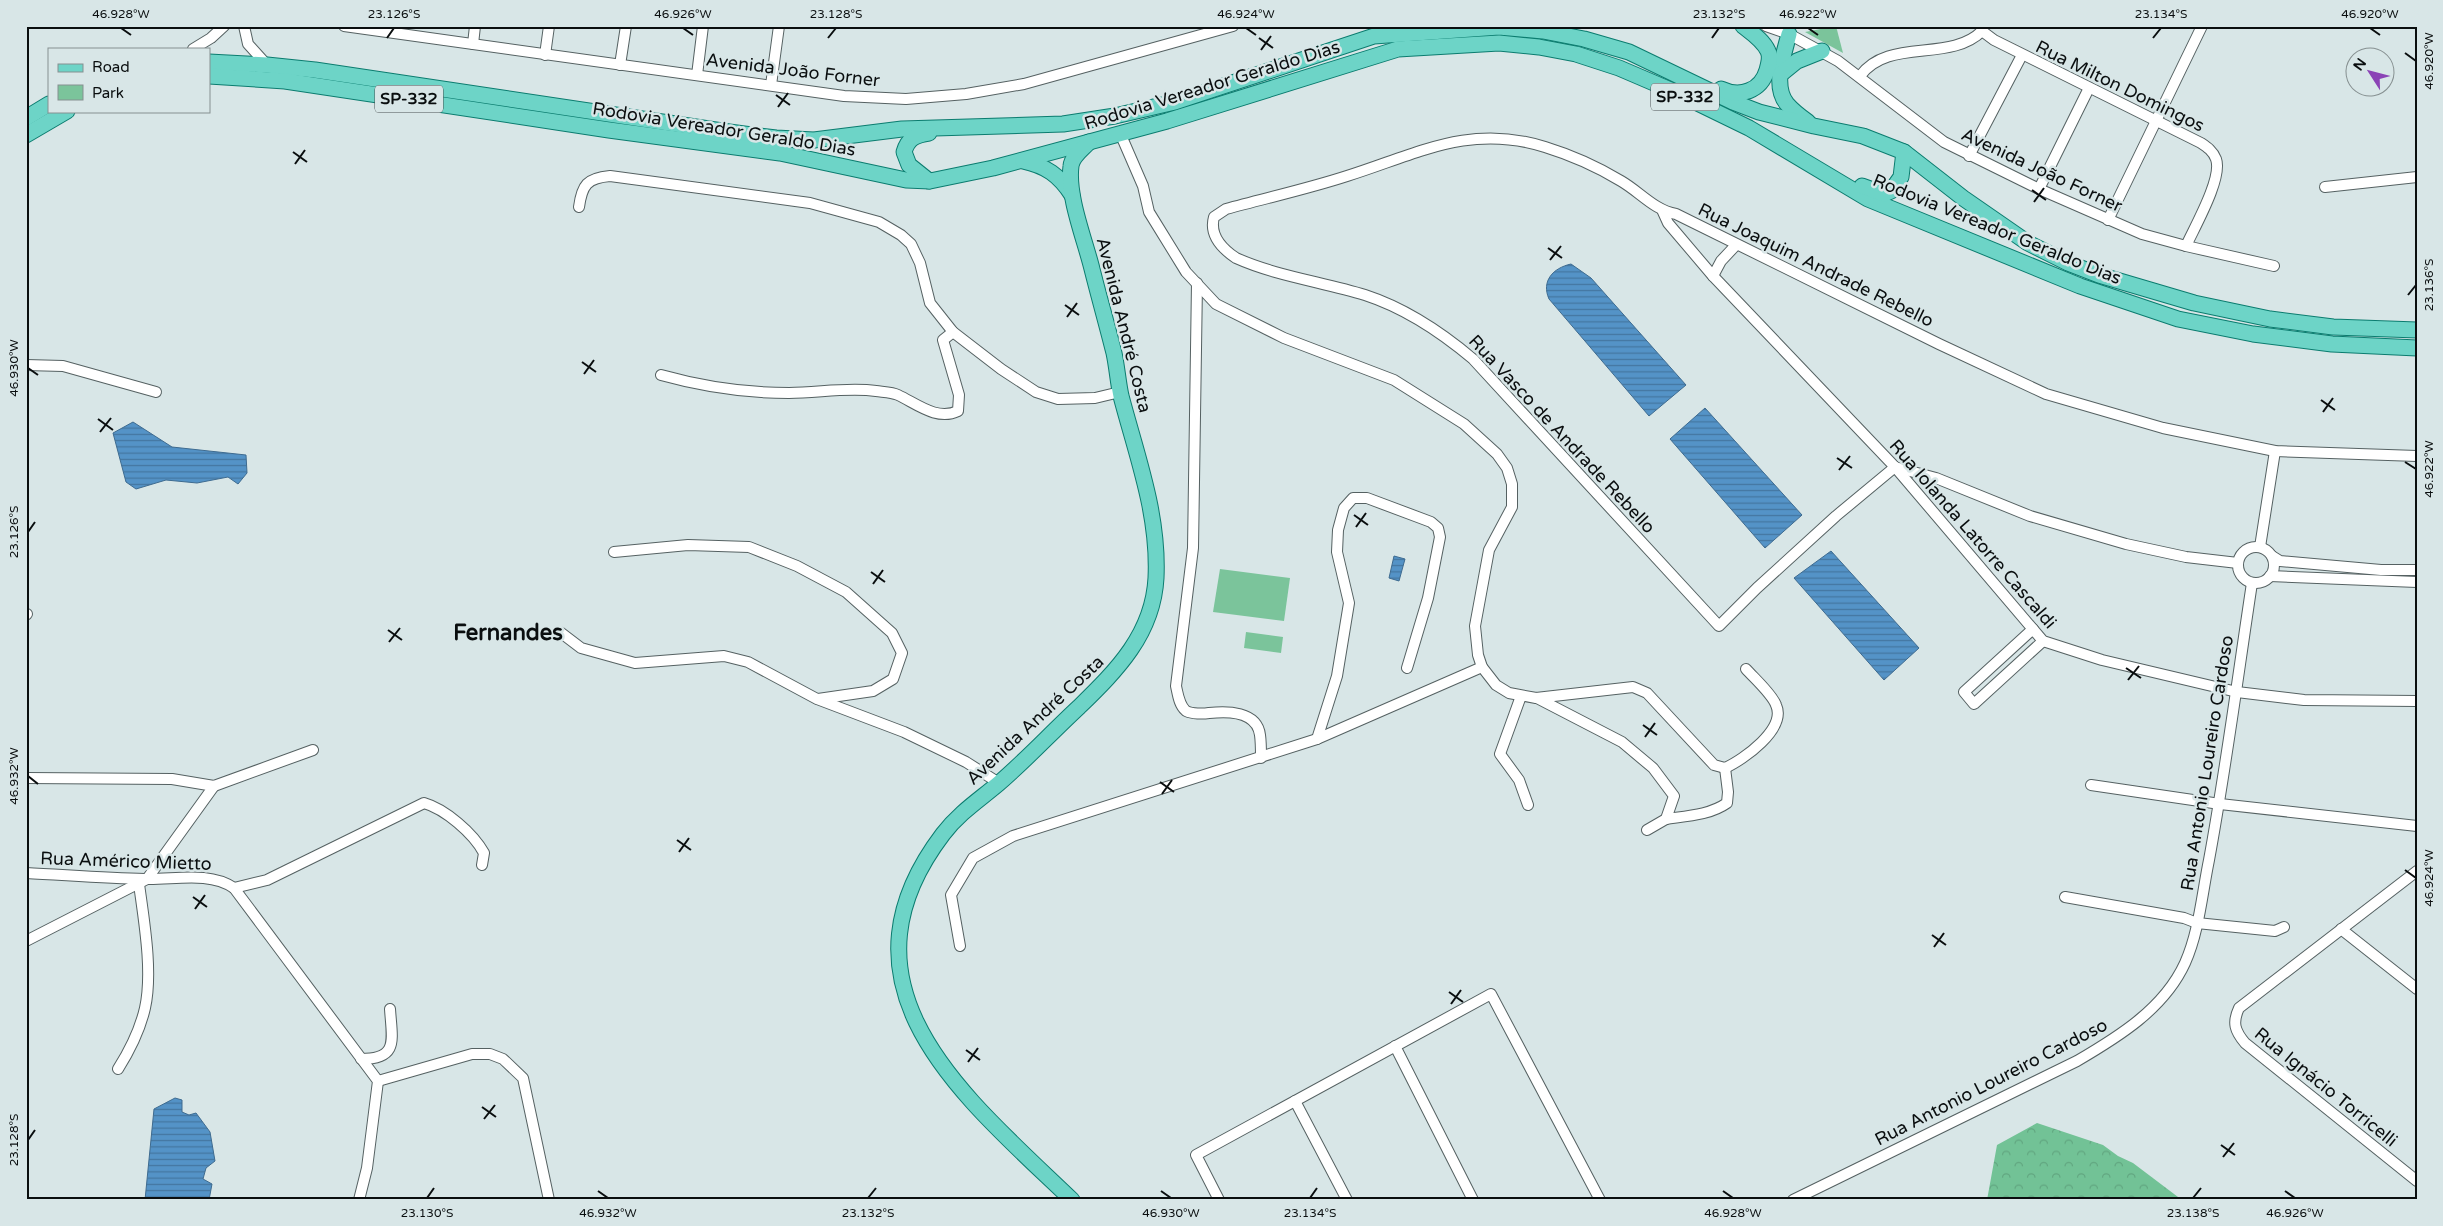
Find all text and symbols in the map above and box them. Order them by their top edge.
text: 46.928°W [92,7,150,21]
text: 23.126°S [368,7,420,21]
text: 46.926°W [654,7,712,21]
text: 23.128°S [810,7,862,21]
text: 46.924°W [1217,7,1275,21]
text: 23.132°S [1693,7,1745,21]
text: 46.922°W [1779,7,1837,21]
text: 23.134°S [2135,7,2187,21]
text: 46.920°W [2341,7,2399,21]
text: 46.920°W [2422,32,2436,90]
street label: Rodovia Vereador Geraldo Dias [1082,36,1342,134]
street label: Rua Milton Domingos [2032,36,2208,136]
legend [48,48,210,112]
street label: Avenida João Forner [705,48,881,92]
north arrow [2346,48,2396,98]
text: N [2350,55,2370,74]
text: Road [92,58,130,76]
text: Park [92,84,124,102]
road number: SP-332 [1651,84,1719,110]
road number: SP-332 [375,86,443,112]
street label: Rodovia Vereador Geraldo Dias [591,97,857,161]
street label: Avenida João Forner [1958,123,2126,217]
street label: Rodovia Vereador Geraldo Dias [1870,169,2124,289]
street label: Rua Joaquim Andrade Rebello [1695,198,1937,332]
street label: Avenida André Costa [1092,235,1156,415]
text: 23.136°S [2422,259,2436,311]
street label: Rua Vasco de Andrade Rebello [1464,330,1660,538]
text: 46.930°W [7,339,21,397]
street label: Rua Iolanda Latorre Cascaldi [1885,435,2061,633]
text: 46.922°W [2422,440,2436,498]
text: 23.126°S [7,506,21,558]
district label: Fernandes [453,620,563,646]
street label: Rua Antonio Loureiro Cardoso [2176,634,2238,892]
street label: Avenida André Costa [962,651,1108,789]
text: 46.932°W [7,747,21,805]
street label: Rua Américo Mietto [40,847,212,875]
text: 46.924°W [2422,849,2436,907]
street label: Rua Antonio Loureiro Cardoso [1871,1014,2111,1150]
street label: Rua Ignácio Torricelli [2250,1023,2402,1151]
text: 23.128°S [7,1114,21,1166]
text: 23.130°S [401,1206,453,1220]
text: 46.932°W [579,1206,637,1220]
text: 23.132°S [842,1206,894,1220]
text: 46.930°W [1142,1206,1200,1220]
text: 23.134°S [1284,1206,1336,1220]
text: 46.928°W [1704,1206,1762,1220]
text: 23.138°S [2167,1206,2219,1220]
text: 46.926°W [2266,1206,2324,1220]

